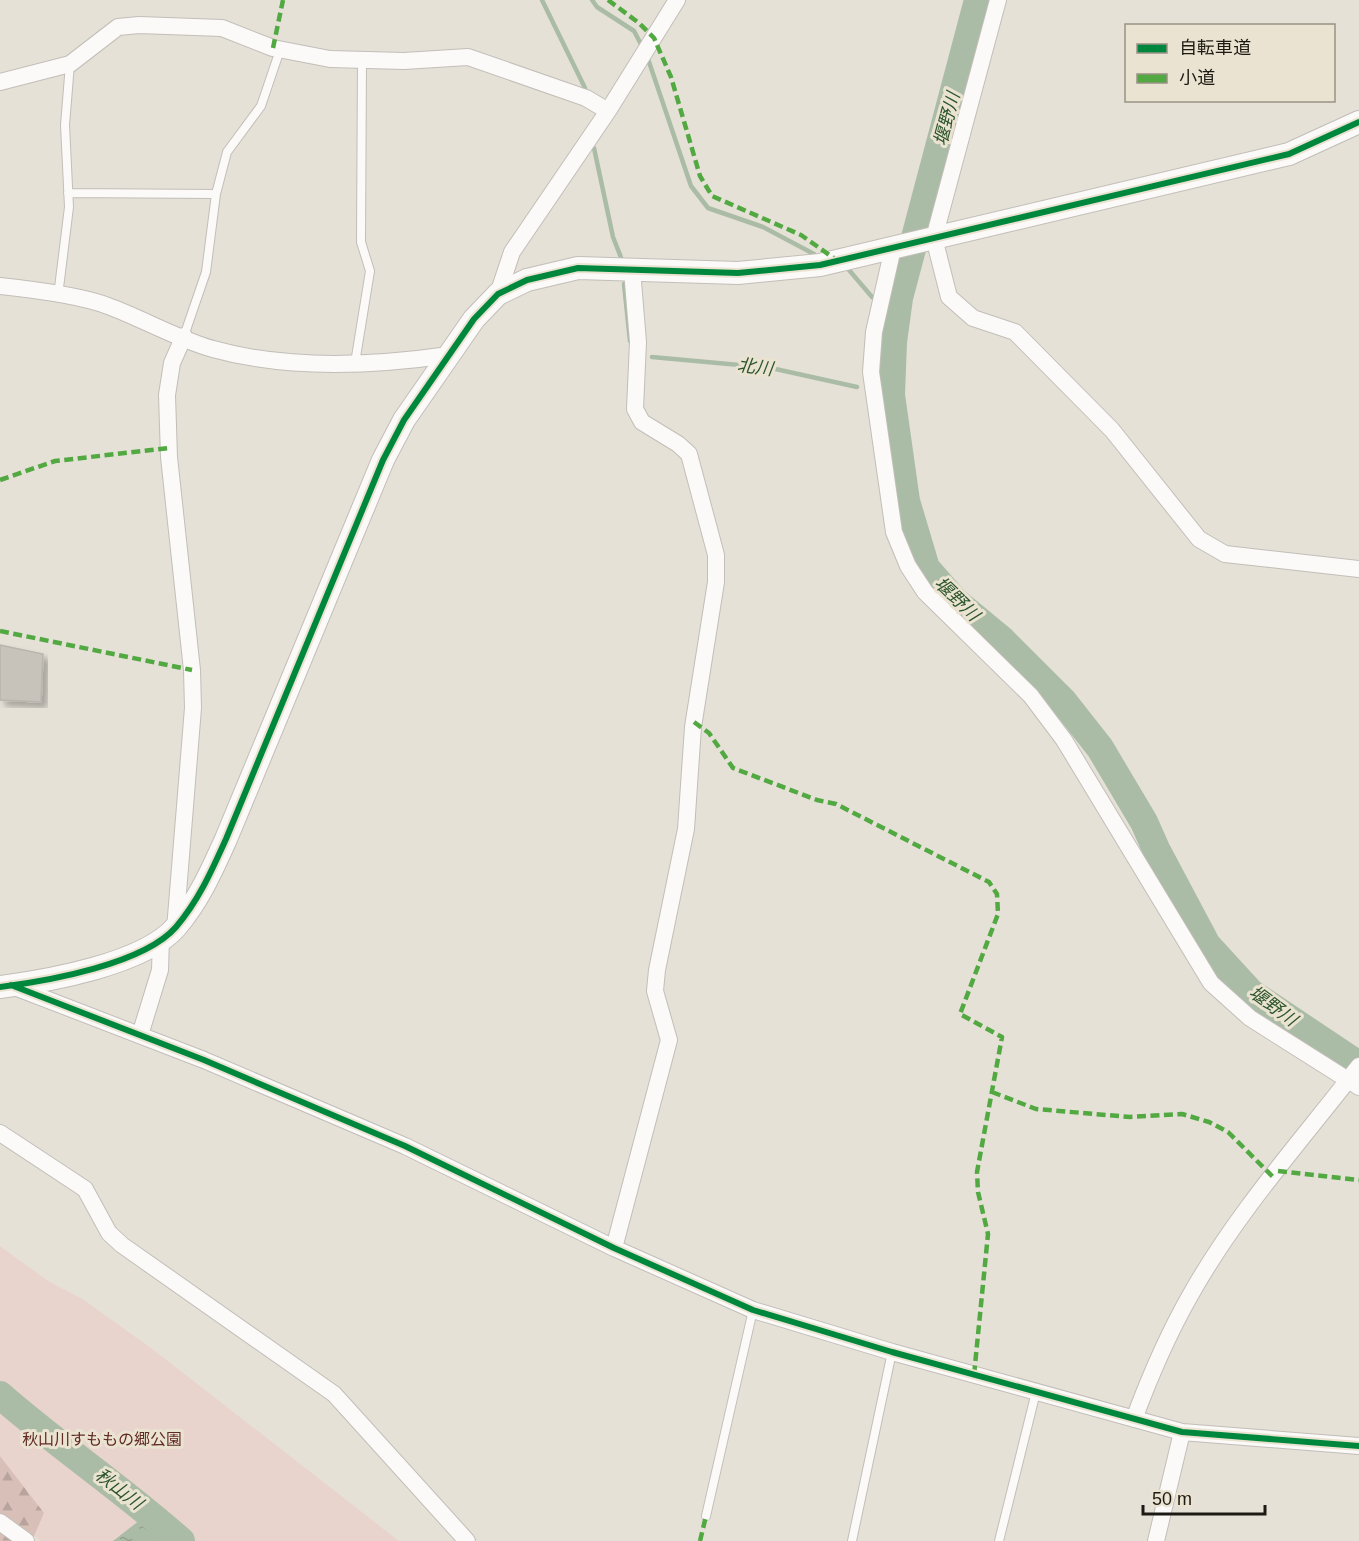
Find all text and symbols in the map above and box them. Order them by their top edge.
legend [1125,24,1335,102]
text: 自転車道 [1179,38,1251,58]
text: 小道 [1179,68,1215,88]
water label: 堰野川 [930,88,964,148]
water label: 北川 [736,355,776,379]
water label: 堰野川 [931,573,985,626]
water label: 堰野川 [1245,982,1302,1031]
park label: 秋山川すももの郷公園 [22,1431,182,1448]
water label: 秋山川 [92,1464,148,1515]
scale bar [1143,1478,1264,1516]
text: 50 m [1152,1489,1192,1509]

